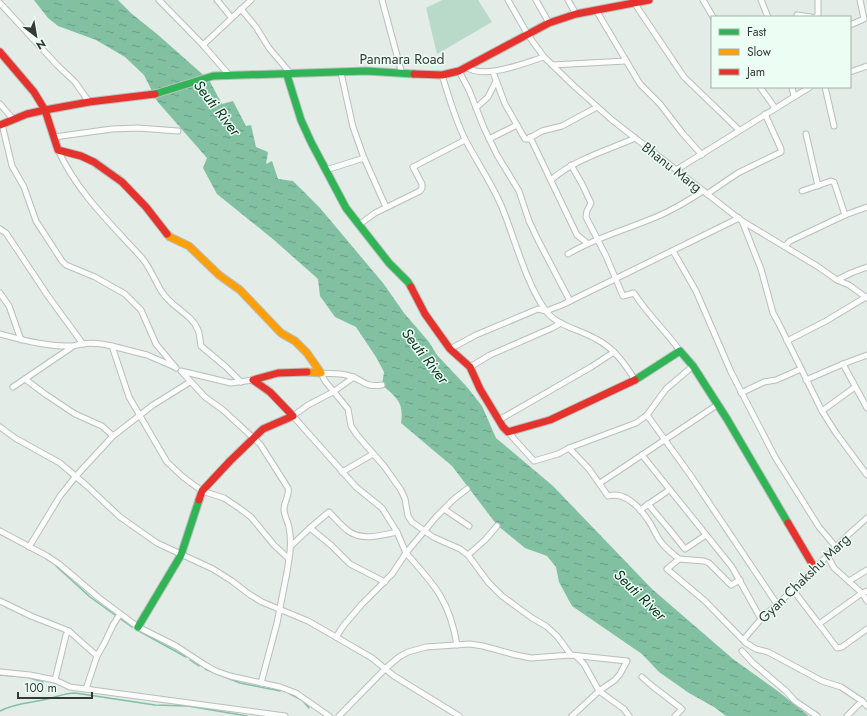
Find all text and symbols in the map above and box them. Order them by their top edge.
north arrow [16,16,56,56]
legend [711,16,851,88]
text: Fast [747,23,766,41]
text: N [33,35,49,54]
text: Slow [747,43,772,61]
street label: Panmara Road [360,49,444,69]
text: Jam [745,63,765,81]
water label: Seuti River [188,75,246,141]
street label: Bhanu Marg [638,137,706,197]
water label: Seuti River [396,323,454,389]
street label: Gyan Chakshu Marg [754,529,854,627]
water label: Seuti River [609,564,672,626]
scale bar [18,674,92,700]
text: 100 m [24,679,57,697]

